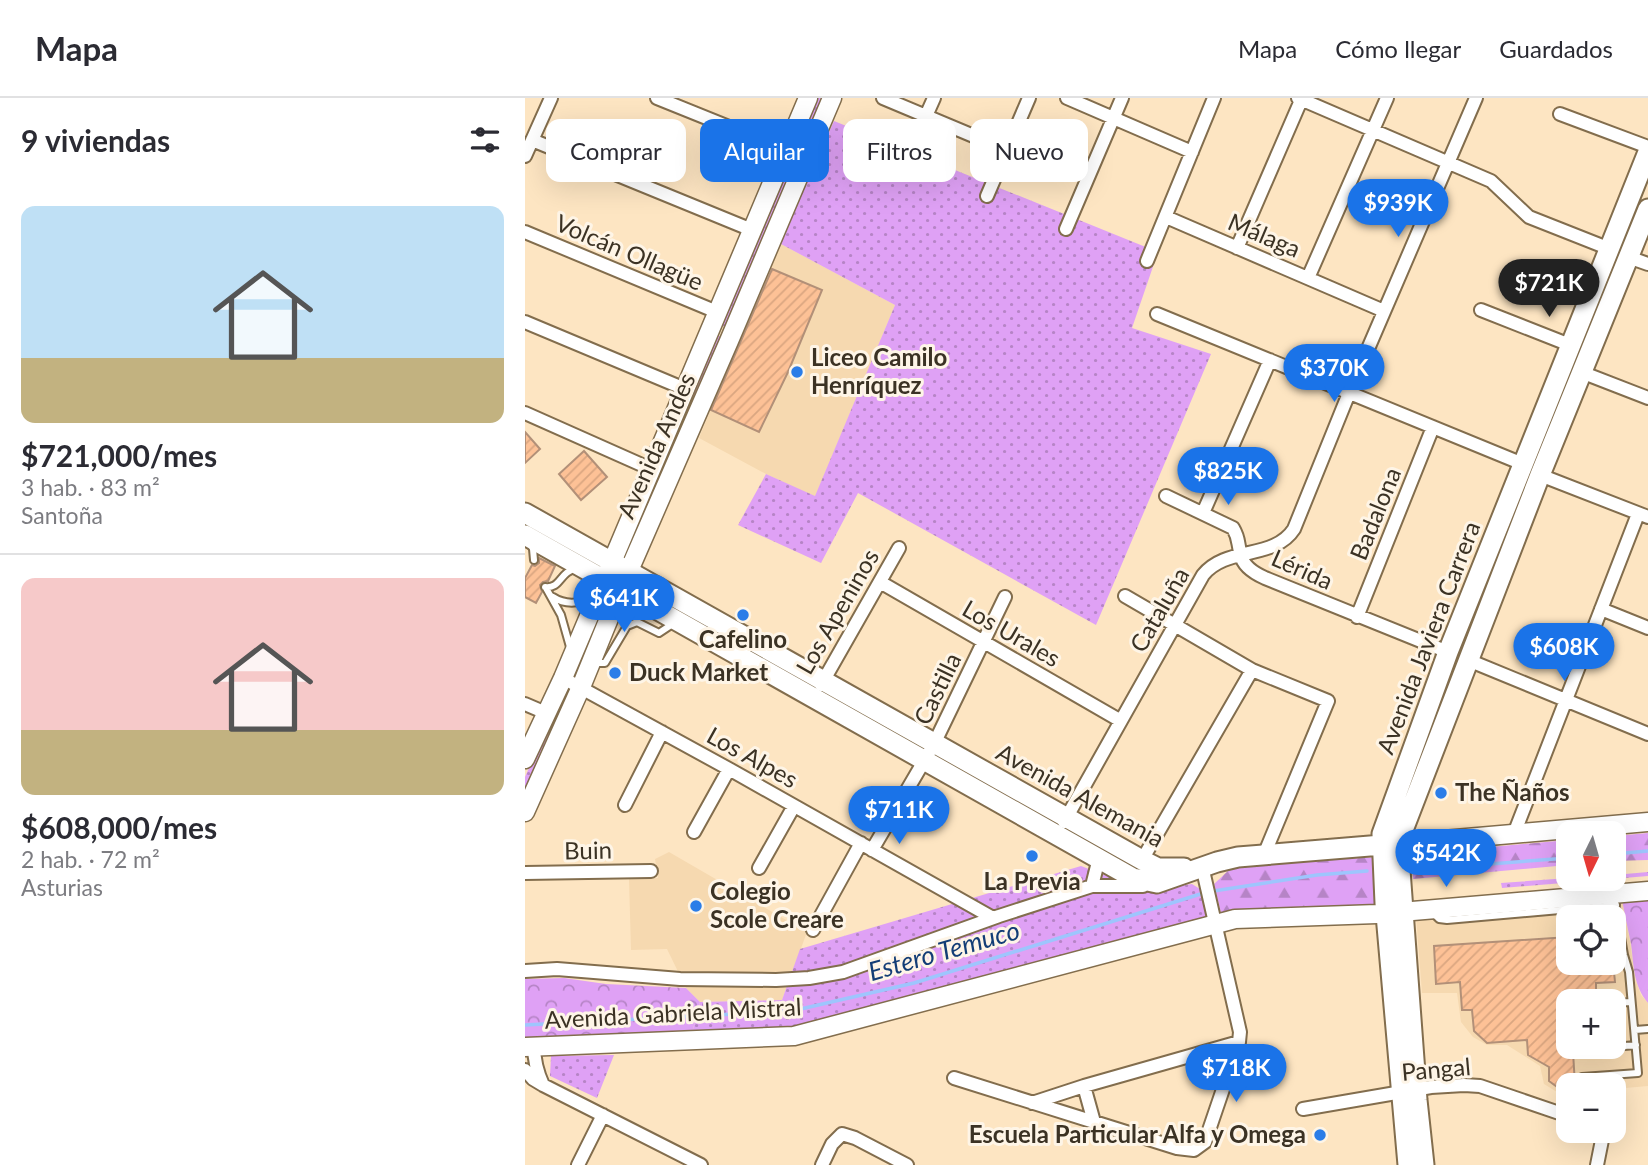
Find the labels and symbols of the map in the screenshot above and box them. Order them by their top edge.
pin: $939K [1349,180,1447,239]
street label: Málaga [1224,206,1305,263]
street label: Volcán Ollagüe [551,208,708,296]
pin: $721K [1500,260,1598,319]
place label: Liceo Camilo Henríquez [811,342,947,399]
pin: $370K [1285,344,1383,404]
marker: Liceo Camilo Henríquez [789,364,805,380]
street label: Avenida Andes [611,368,701,523]
pin: $825K [1179,448,1277,507]
street label: Badalona [1343,463,1406,564]
street label: Avenida Javiera Carrera [1370,517,1485,758]
street label: Lérida [1267,542,1338,595]
street label: Los Apeninos [789,544,884,679]
street label: Cataluña [1123,562,1194,657]
pin: $641K [575,574,673,634]
street label: Los Urales [958,593,1066,672]
marker: Cafelino [735,607,751,623]
place label: Cafelino [699,624,787,653]
pin: $608K [1515,624,1613,683]
street label: Castilla [907,648,966,729]
place label: Duck Market [629,657,768,686]
marker: Duck Market [607,665,623,681]
street label: Los Alpes [702,720,803,793]
street label: Avenida Alemania [992,737,1170,853]
place label: The Ñaños [1455,777,1570,806]
marker: The Ñaños [1433,785,1449,801]
pin: $711K [850,786,948,846]
north arrow [1556,821,1626,891]
pin: $542K [1397,830,1495,889]
street label: Buin [564,835,612,864]
marker: La Previa [1024,848,1040,864]
place label: La Previa [983,866,1081,895]
place label: Colegio Scole Creare [710,876,844,933]
marker: Colegio Scole Creare [688,898,704,914]
water label: Estero Temuco [864,913,1023,987]
street label: Avenida Gabriela Mistral [544,991,802,1034]
pin: $718K [1187,1044,1285,1104]
street label: Pangal [1400,1051,1472,1086]
place label: Escuela Particular Alfa y Omega [969,1119,1306,1148]
marker: Escuela Particular Alfa y Omega [1312,1127,1328,1143]

